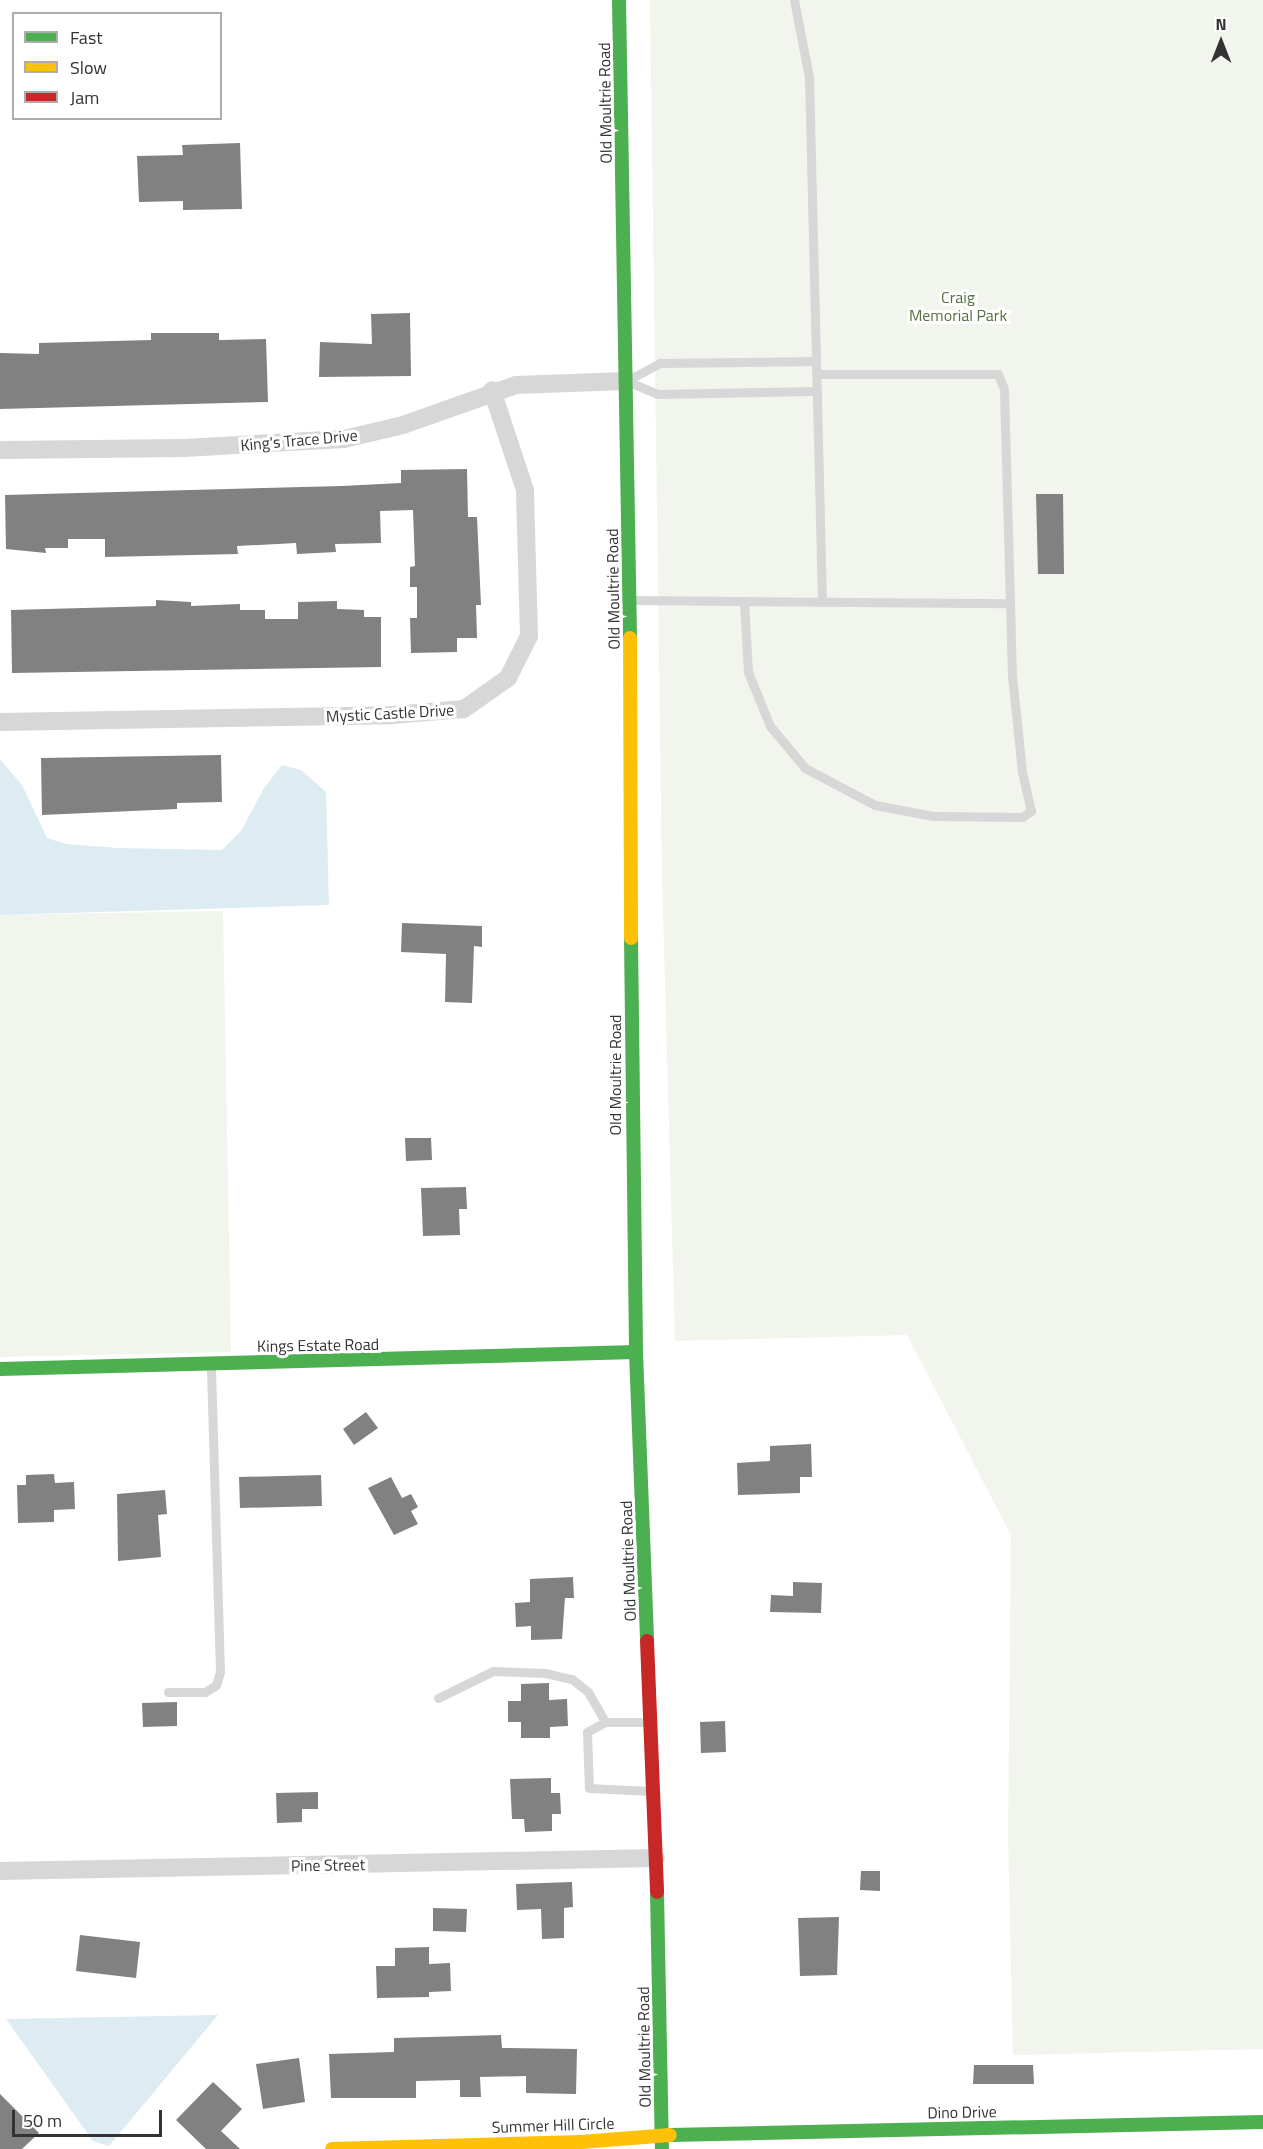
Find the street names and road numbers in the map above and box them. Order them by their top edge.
street label: Old Moultrie Road [594,42,616,164]
street label: King's Trace Drive [240,425,358,455]
street label: Old Moultrie Road [602,528,624,650]
street label: Mystic Castle Drive [325,700,455,726]
street label: Old Moultrie Road [605,1014,625,1136]
street label: Kings Estate Road [257,1334,379,1356]
street label: Old Moultrie Road [616,1500,640,1622]
street label: Pine Street [291,1855,365,1875]
street label: Old Moultrie Road [633,1986,655,2108]
street label: Dino Drive [927,2102,997,2122]
street label: Summer Hill Circle [491,2113,615,2137]

